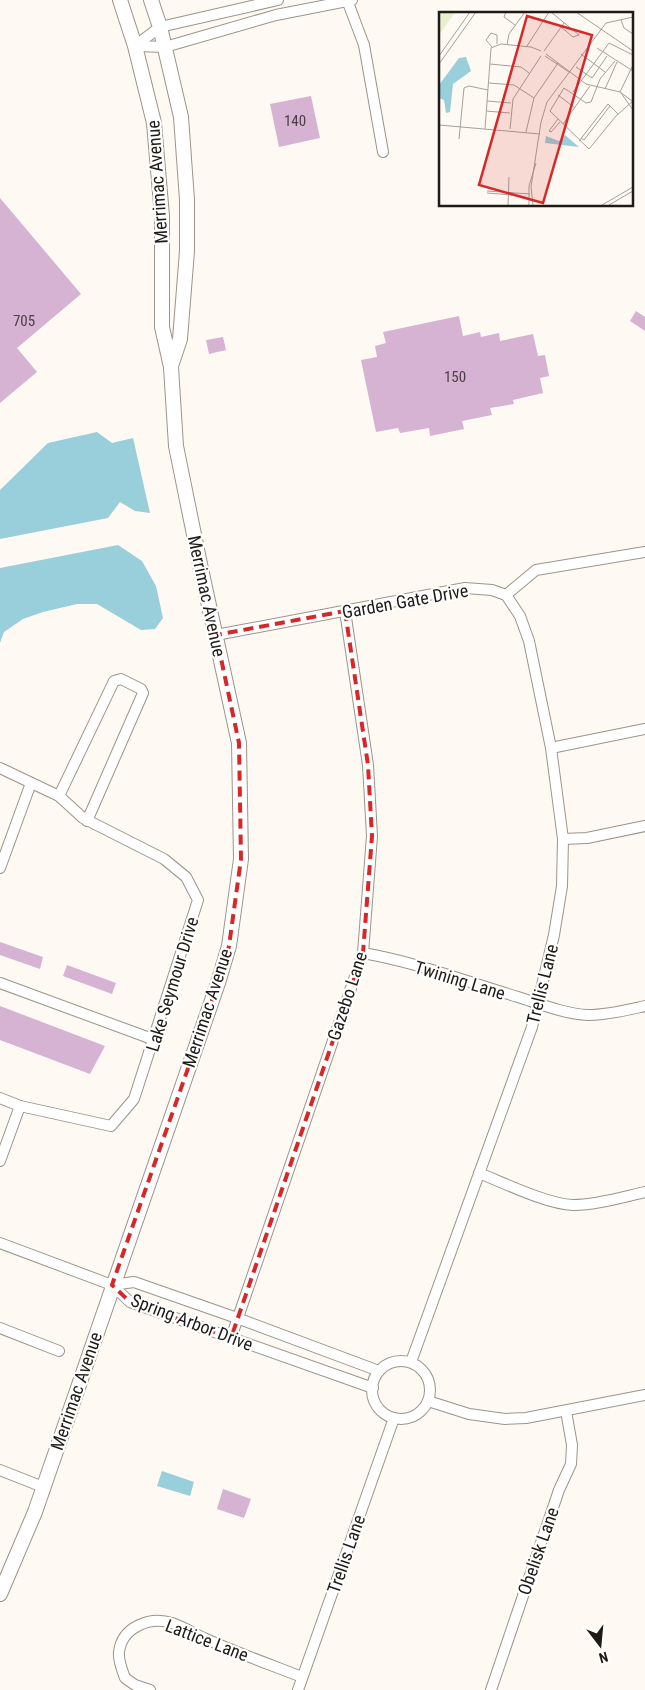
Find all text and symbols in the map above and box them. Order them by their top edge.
inset map [439,12,632,206]
house number: 140 [284,112,306,130]
street label: Merrimac Avenue [142,120,172,244]
house number: 705 [13,312,35,330]
house number: 150 [444,368,466,386]
street label: Merrimac Avenue [184,533,230,659]
street label: Garden Gate Drive [340,580,470,622]
street label: Lake Seymour Drive [142,914,202,1054]
street label: Trellis Lane [522,942,562,1026]
street label: Merrimac Avenue [178,946,236,1070]
street label: Gazebo Lane [323,949,371,1043]
street label: Twining Lane [412,956,508,1004]
street label: Spring Arbor Drive [128,1289,256,1355]
street label: Merrimac Avenue [46,1329,106,1453]
street label: Obelisk Lane [513,1504,563,1598]
street label: Trellis Lane [323,1512,369,1596]
street label: Lattice Lane [163,1615,251,1665]
north arrow [575,1620,625,1670]
text: N [597,1649,610,1666]

